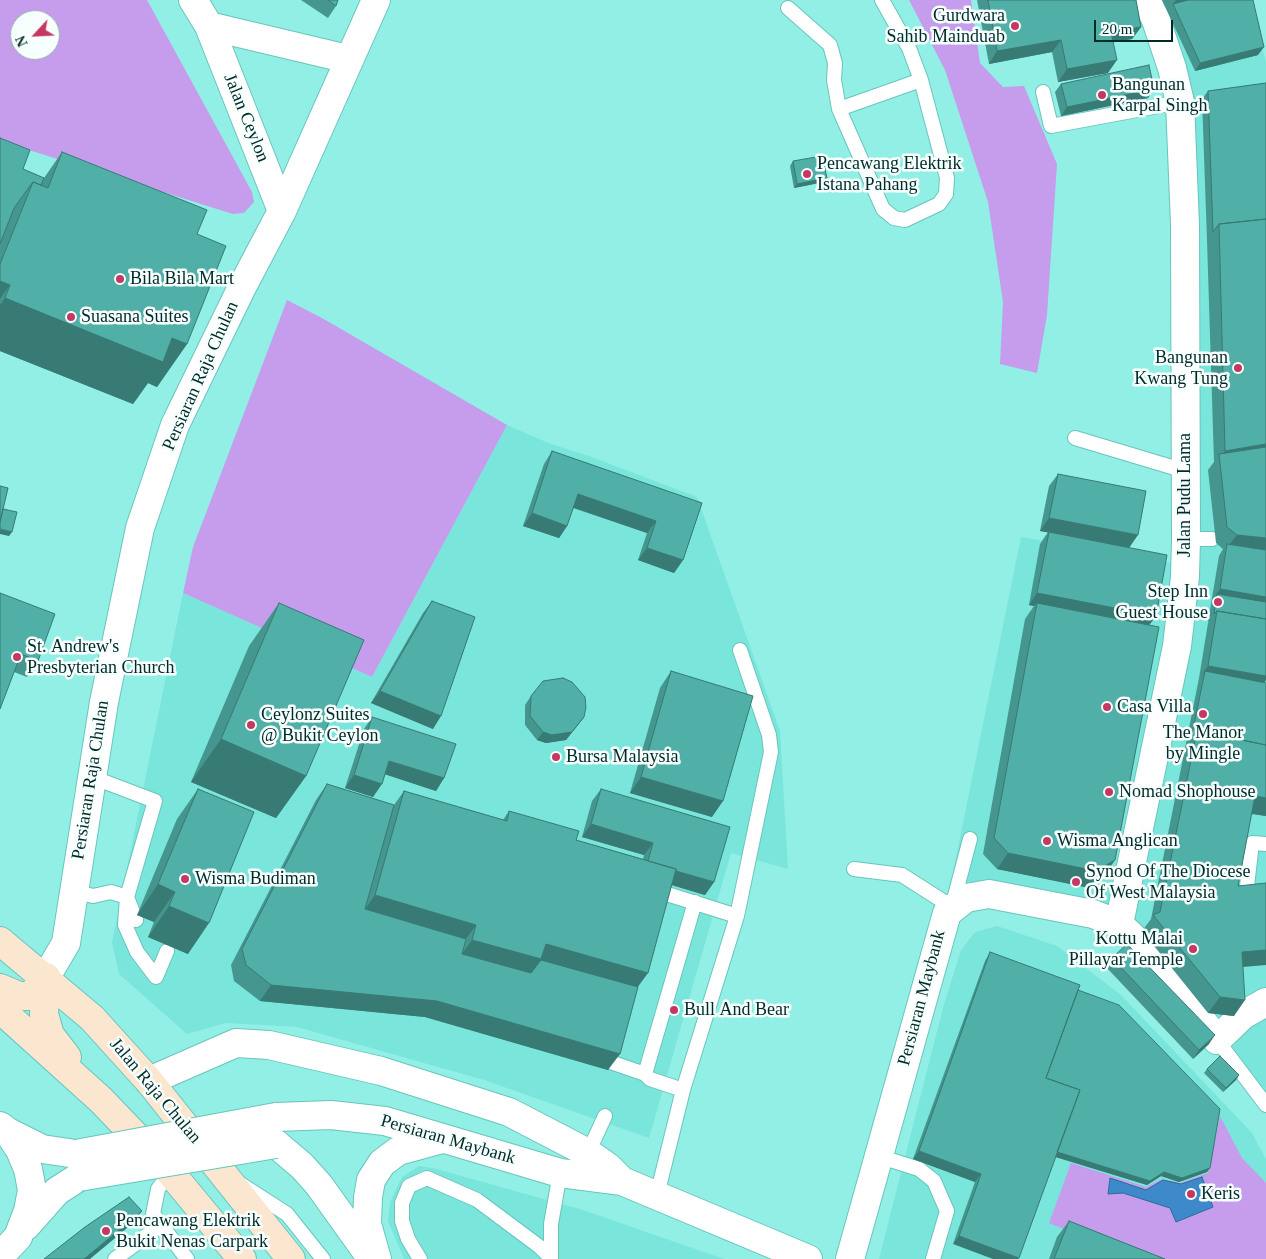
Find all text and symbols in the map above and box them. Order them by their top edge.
place label: Gurdwara Sahib Mainduab [887,5,1005,48]
north arrow [10,10,60,60]
scale bar [1096,10,1175,42]
marker: Gurdwara Sahib Mainduab [1009,20,1021,32]
text: 20 m [1102,21,1132,37]
text: N [13,33,31,49]
street label: Jalan Ceylon [218,71,274,165]
place label: Bangunan Karpal Singh [1112,74,1207,116]
marker: Bangunan Karpal Singh [1096,89,1108,101]
place label: Pencawang Elektrik Istana Pahang [817,153,961,195]
marker: Pencawang Elektrik Istana Pahang [801,168,813,180]
place label: Bila Bila Mart [130,268,234,290]
marker: Bila Bila Mart [114,273,126,285]
street label: Persiaran Raja Chulan [158,298,244,454]
place label: Suasana Suites [81,306,188,328]
marker: Suasana Suites [65,311,77,323]
place label: Bangunan Kwang Tung [1134,347,1228,389]
marker: Bangunan Kwang Tung [1232,362,1244,374]
street label: Jalan Pudu Lama [1174,433,1196,557]
place label: Step Inn Guest House [1116,581,1208,624]
marker: Step Inn Guest House [1212,596,1224,608]
place label: St. Andrew's Presbyterian Church [27,636,174,679]
marker: St. Andrew's Presbyterian Church [11,651,23,663]
place label: Casa Villa [1117,696,1191,718]
street label: Persiaran Raja Chulan [68,699,114,861]
marker: Casa Villa [1101,701,1113,713]
place label: Ceylonz Suites @ Bukit Ceylon [261,704,379,746]
marker: The Manor by Mingle [1197,708,1209,720]
marker: Ceylonz Suites @ Bukit Ceylon [245,719,257,731]
place label: The Manor by Mingle [1163,722,1243,764]
place label: Bursa Malaysia [566,746,678,768]
marker: Bursa Malaysia [550,751,562,763]
place label: Nomad Shophouse [1119,781,1255,803]
marker: Nomad Shophouse [1103,786,1115,798]
place label: Wisma Anglican [1057,830,1178,852]
marker: Wisma Anglican [1041,835,1053,847]
place label: Synod Of The Diocese Of West Malaysia [1086,861,1250,904]
place label: Wisma Budiman [195,868,316,890]
marker: Wisma Budiman [179,873,191,885]
marker: Synod Of The Diocese Of West Malaysia [1070,876,1082,888]
street label: Persiaran Maybank [894,928,950,1068]
place label: Kottu Malai Pillayar Temple [1069,928,1183,971]
marker: Kottu Malai Pillayar Temple [1187,943,1199,955]
place label: Bull And Bear [684,999,789,1021]
marker: Bull And Bear [668,1004,680,1016]
street label: Jalan Raja Chulan [105,1034,205,1148]
street label: Persiaran Maybank [378,1110,518,1170]
place label: Keris [1201,1183,1240,1205]
marker: Keris [1185,1188,1197,1200]
place label: Pencawang Elektrik Bukit Nenas Carpark [116,1210,268,1252]
marker: Pencawang Elektrik Bukit Nenas Carpark [100,1225,112,1237]

